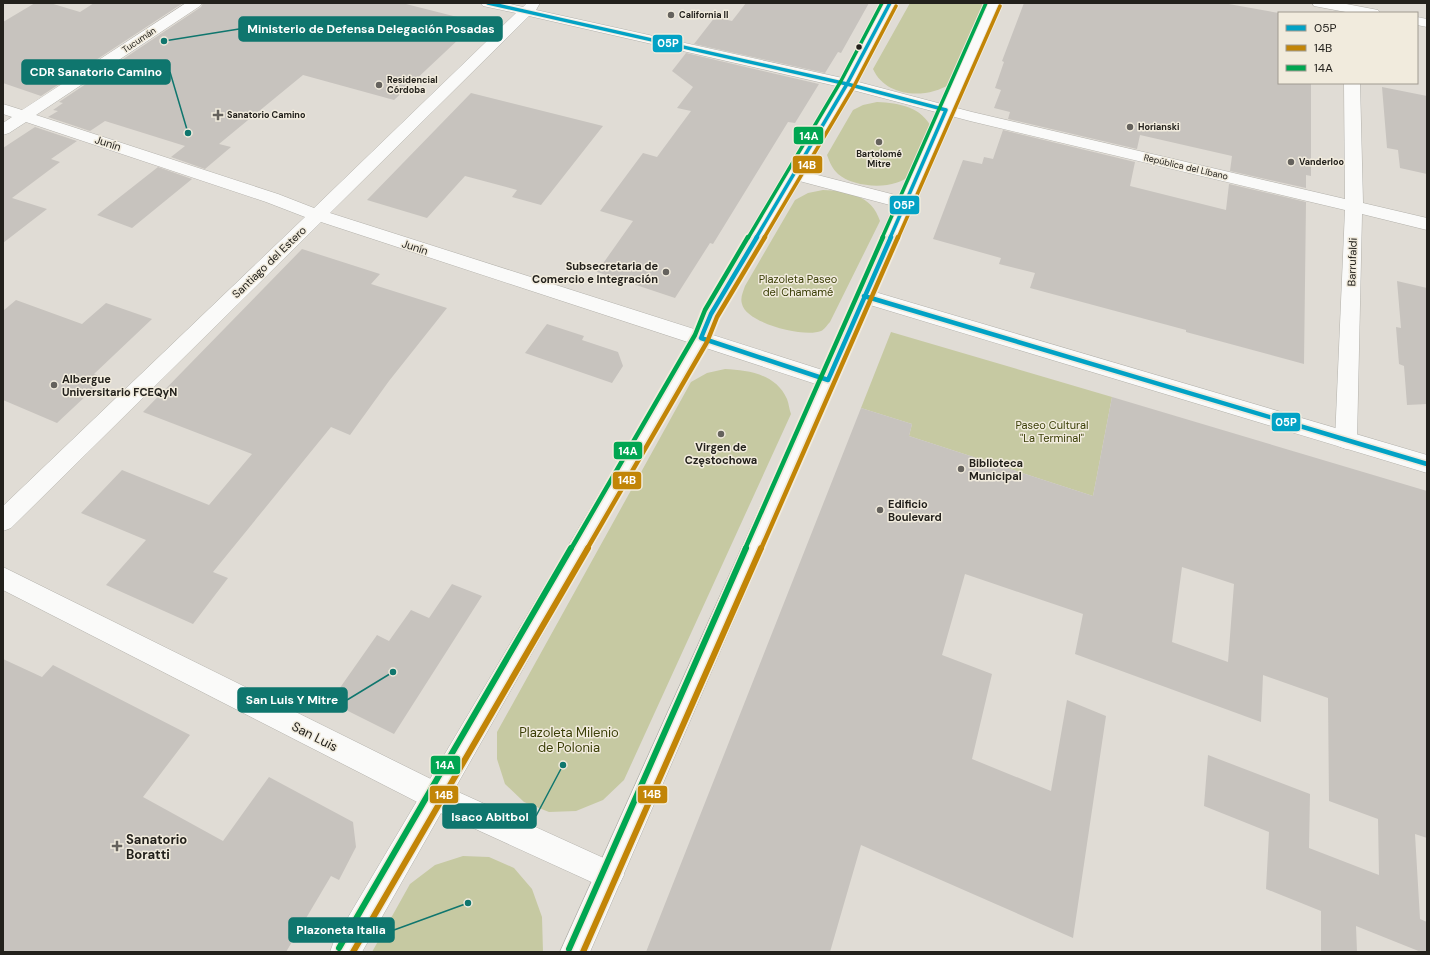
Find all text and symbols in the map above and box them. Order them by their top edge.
place label: California II [679,9,728,21]
marker: California II [666,10,676,20]
legend [1278,12,1418,84]
callout: Ministerio de Defensa Delegación Posadas [239,17,502,41]
text: 05P [1314,20,1337,36]
text: Ministerio de Defensa Delegación Posadas [247,21,495,37]
street label: Tucumán [120,24,158,56]
line badge: 05P [652,34,683,53]
text: 05P [657,36,679,50]
text: 14B [1314,40,1332,56]
unlabelled marker [854,42,864,52]
callout: CDR Sanatorio Camino [22,60,170,84]
text: 14A [1314,60,1333,76]
text: CDR Sanatorio Camino [30,64,162,80]
place label: Residencial Córdoba [387,74,438,96]
marker: Residencial Córdoba [374,80,384,90]
marker: Sanatorio Camino [212,109,224,121]
place label: Sanatorio Camino [227,109,306,121]
place label: Horianski [1138,121,1179,133]
marker: Horianski [1125,122,1135,132]
line badge: 14A [793,126,824,145]
text: 14A [800,129,819,143]
street label: Junín [93,132,123,154]
marker: Bartolomé Mitre [874,137,884,147]
place label: Bartolomé Mitre [856,148,902,170]
street label: República del Líbano [1143,151,1229,183]
line badge: 14B [792,155,823,174]
place label: Vanderloo [1299,156,1344,168]
marker: Vanderloo [1286,157,1296,167]
text: 14B [798,158,816,172]
line badge: 05P [889,195,920,215]
text: 05P [893,198,915,212]
street label: Santiago del Estero [229,223,309,301]
street label: Junín [400,236,430,258]
street label: Barrufaldi [1344,237,1360,287]
place label: Subsecretaria de Comercio e Integración [532,259,658,286]
marker: Subsecretaria de Comercio e Integración [661,267,671,277]
park label: Plazoleta Paseo del Chamamé [759,272,837,299]
place label: Albergue Universitario FCEQyN [62,372,177,399]
marker: Albergue Universitario FCEQyN [49,380,59,390]
line badge: 05P [1271,412,1301,432]
text: 05P [1275,415,1297,429]
park label: Paseo Cultural "La Terminal" [1015,418,1089,445]
marker: Virgen de Częstochowa [716,429,726,439]
place label: Virgen de Częstochowa [685,440,757,467]
line badge: 14A [613,441,643,460]
text: 14A [619,444,638,458]
place label: Biblioteca Municipal [969,456,1023,483]
marker: Biblioteca Municipal [956,464,966,474]
line badge: 14B [612,471,642,490]
text: 14B [618,473,636,487]
place label: Edificio Boulevard [888,497,942,524]
marker: Edificio Boulevard [875,505,885,515]
callout: San Luis Y Mitre [238,688,347,712]
text: San Luis Y Mitre [246,692,338,708]
street label: San Luis [289,718,341,755]
park label: Plazoleta Milenio de Polonia [519,724,619,756]
line badge: 14A [430,755,461,775]
text: 14A [436,758,455,772]
line badge: 14B [429,785,459,804]
line badge: 14B [637,785,668,804]
text: 14B [643,787,661,801]
text: 14B [435,788,453,802]
callout: Isaco Abitbol [443,804,536,828]
text: Isaco Abitbol [451,809,529,825]
place label: Sanatorio Boratti [126,831,187,863]
marker: Sanatorio Boratti [111,840,123,852]
callout: Plazoneta Italia [289,918,394,942]
text: Plazoneta Italia [296,922,386,938]

